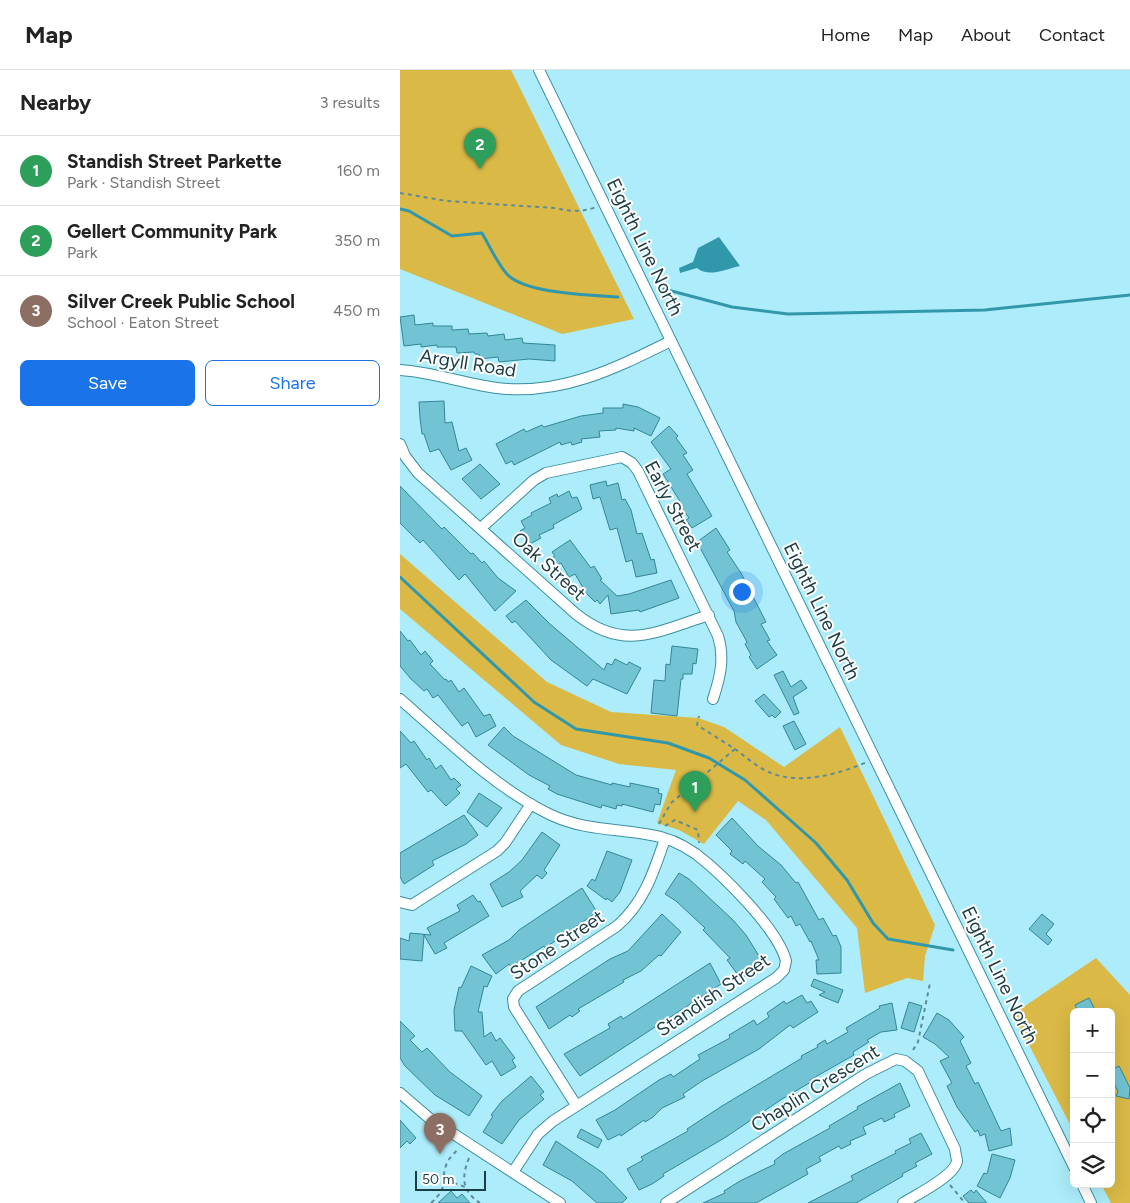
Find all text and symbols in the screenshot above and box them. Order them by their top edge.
text: Map [25,20,73,49]
text: Home [821,24,870,46]
text: Map [898,24,933,46]
text: About [961,24,1011,46]
text: Contact [1039,24,1105,46]
text: Nearby [20,90,91,115]
text: 3 results [320,93,380,112]
pin: 2 [464,128,496,169]
text: Standish Street Parkette [67,150,281,173]
text: 1 [33,161,39,180]
text: 160 m [337,161,380,180]
text: Park · Standish Street [67,173,221,192]
street label: Eighth Line North [602,175,688,319]
text: Gellert Community Park [67,220,277,243]
text: 2 [31,231,41,250]
text: 350 m [334,231,380,250]
text: Park [67,243,97,262]
text: Silver Creek Public School [67,290,295,313]
text: 3 [32,301,40,320]
text: 450 m [333,301,380,320]
text: School · Eaton Street [67,313,219,332]
street label: Argyll Road [418,344,518,382]
button: Save [20,360,195,406]
button: Share [205,360,380,406]
street label: Early Street [640,457,706,555]
street label: Oak Street [507,527,591,605]
street label: Eighth Line North [779,539,865,683]
your location [729,579,755,605]
pin: 1 [679,771,711,812]
street label: Eighth Line North [957,903,1043,1047]
street label: Stone Street [506,905,608,985]
street label: Standish Street [652,949,774,1041]
map controls [1070,1008,1115,1188]
button: + [1070,1008,1115,1053]
street label: Chaplin Crescent [747,1039,883,1137]
button: − [1070,1053,1115,1098]
button: locate [1070,1098,1115,1143]
pin: 3 [424,1113,456,1154]
button: layers [1070,1143,1115,1188]
scale bar [415,1168,486,1191]
text: 50 m [422,1171,454,1188]

